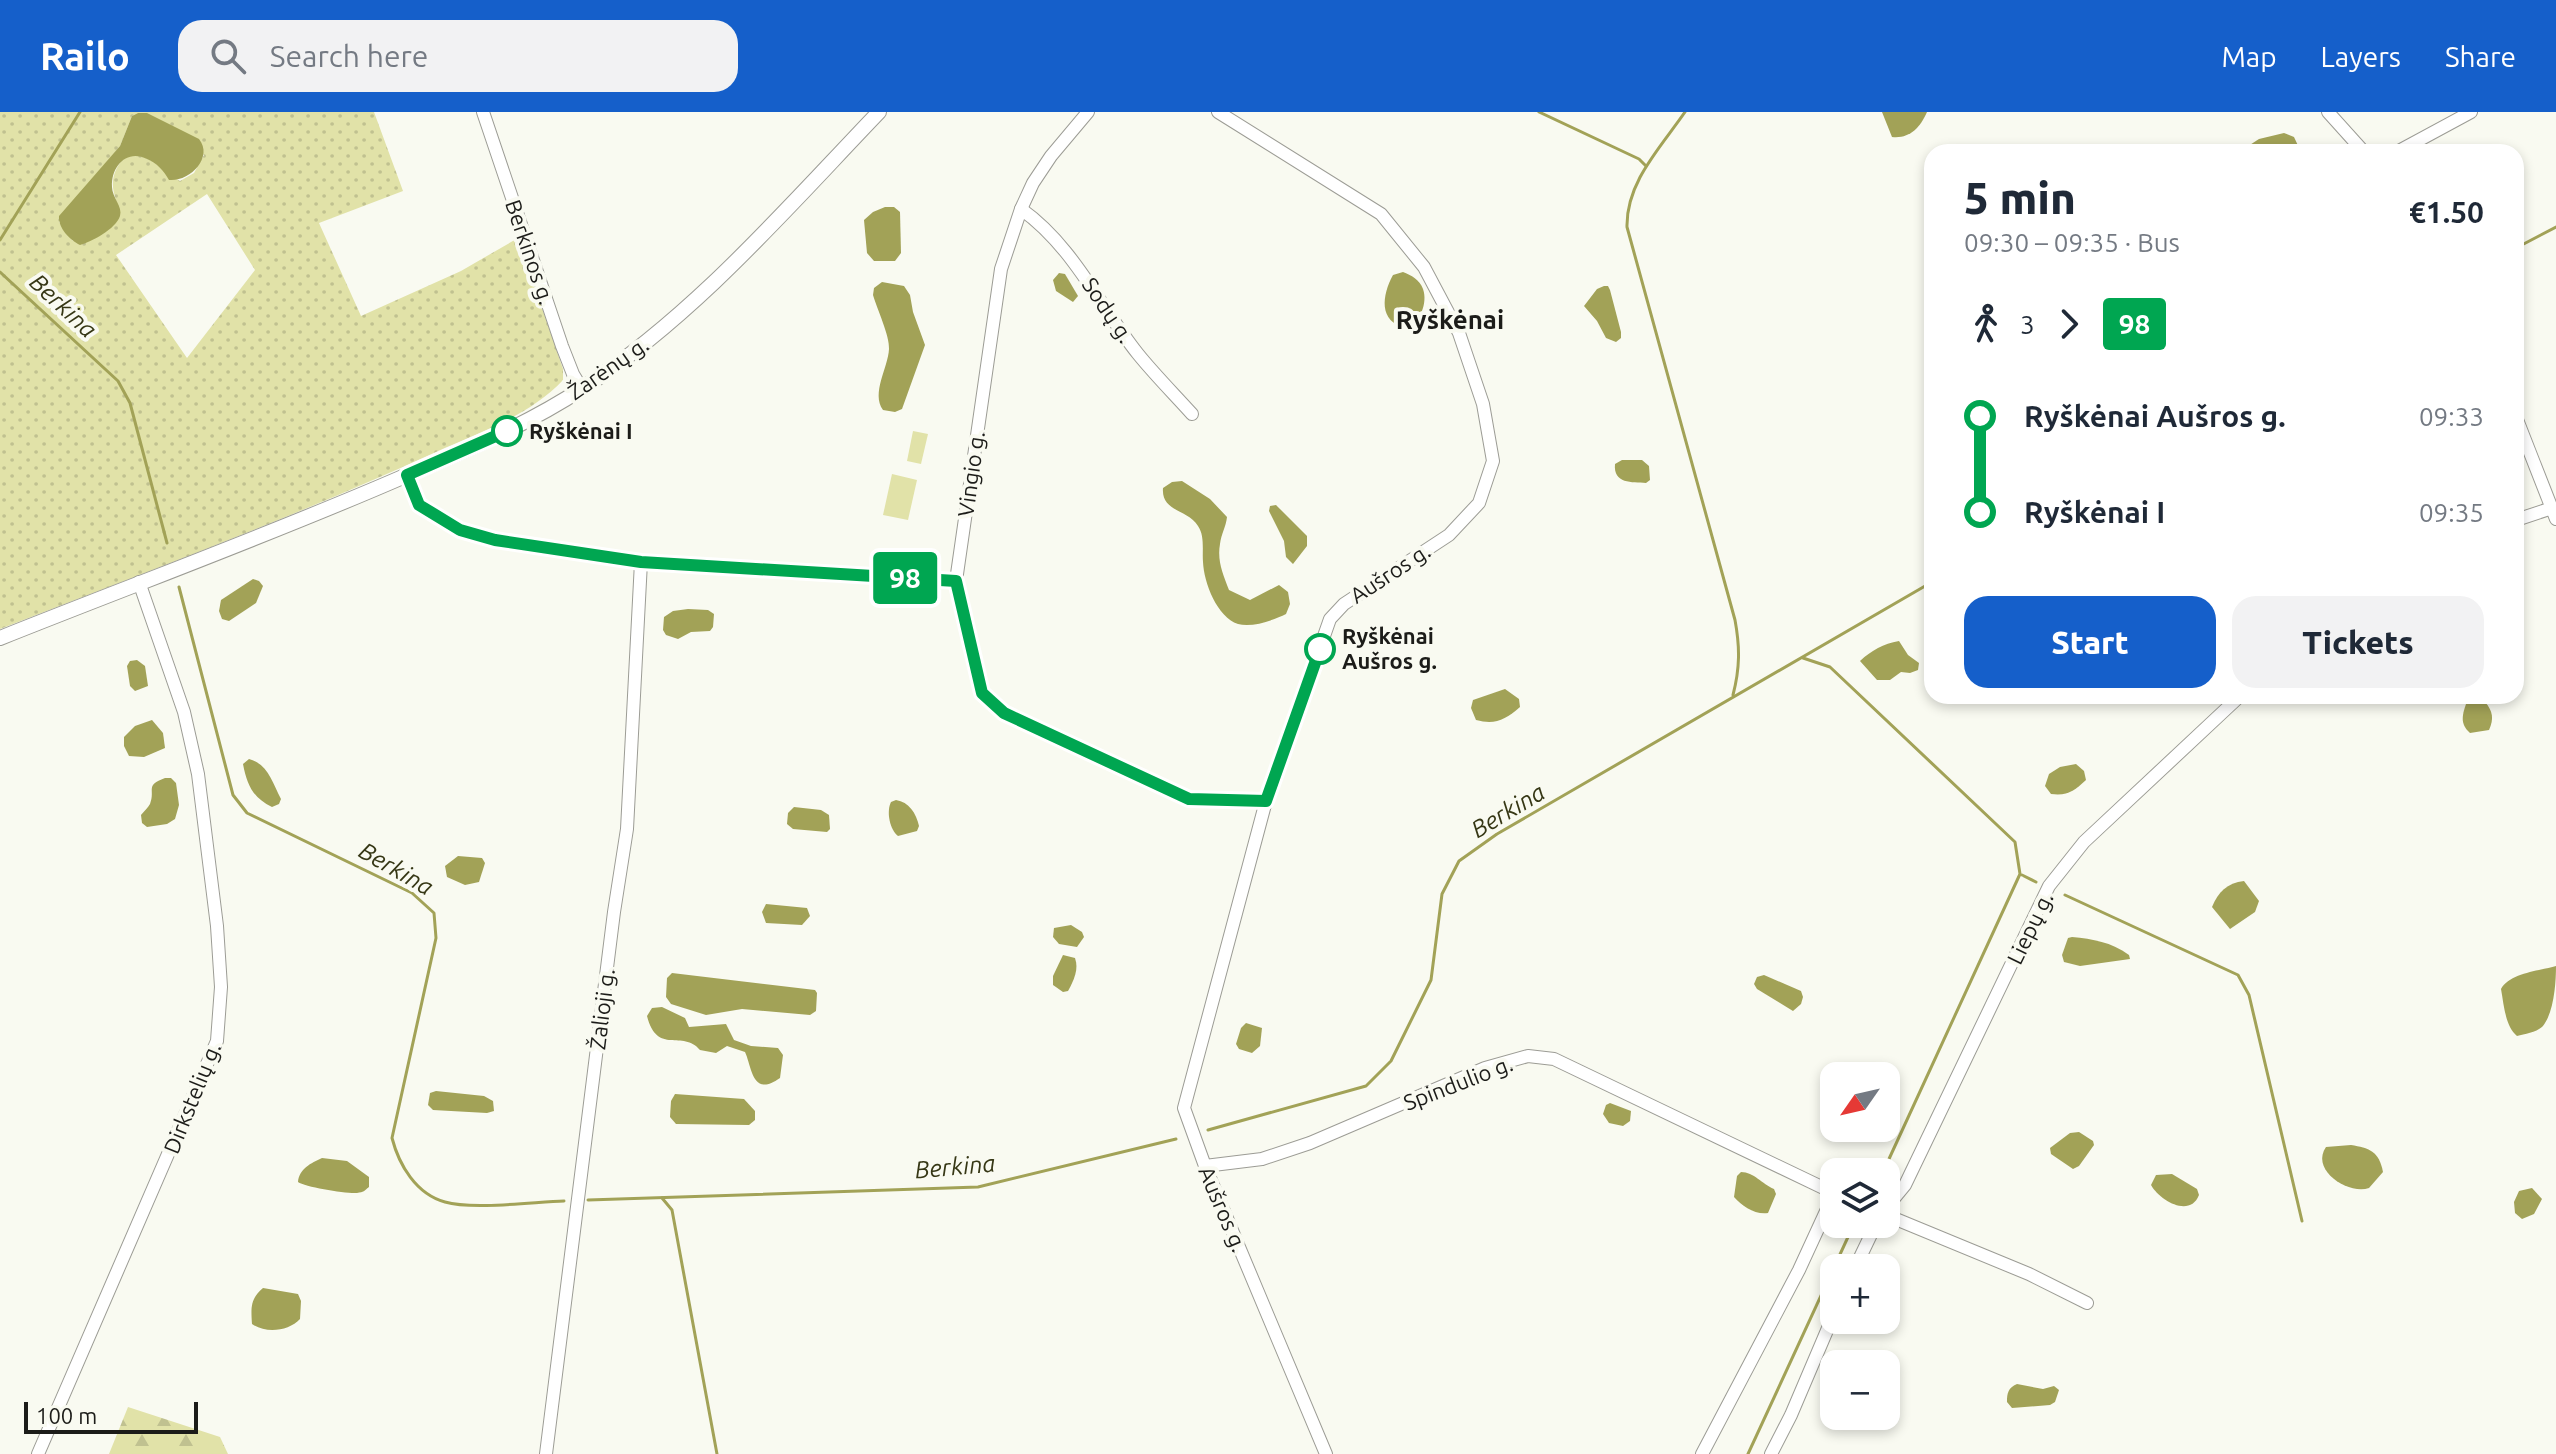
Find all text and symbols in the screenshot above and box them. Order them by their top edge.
search box [178,20,738,92]
icon: search [206,34,250,78]
text: Railo [40,35,130,77]
text: Search here [270,39,428,73]
text: Map [2221,41,2277,72]
text: Layers [2321,41,2401,72]
text: Share [2445,41,2516,72]
text: 5 min [1964,173,2076,222]
text: €1.50 [2409,195,2484,229]
street label: Berkinos g. [501,196,560,307]
text: 09:30 – 09:35 · Bus [1964,228,2180,257]
water label: Berkina [25,268,102,343]
street label: Sodų g. [1078,272,1139,347]
icon: walk [1964,302,2008,346]
icon: forward [2047,302,2091,346]
district label: Ryškėnai [1396,305,1504,334]
text: 98 [2119,308,2150,339]
text: 3 [2020,310,2035,339]
street label: Žarėnų g. [562,330,653,404]
text: Ryškėnai Aušros g. [2024,399,2286,433]
text: 09:33 [2419,402,2484,431]
marker: Ryškėnai I [492,416,522,446]
place label: Ryškėnai I [529,418,633,443]
street label: Vingio g. [952,429,989,519]
text: Ryškėnai I [2024,495,2165,529]
text: 09:35 [2419,498,2484,527]
street label: Aušros g. [1345,538,1434,608]
line badge: 98 [869,552,941,604]
text: 98 [889,562,921,593]
button: Start [1964,596,2216,688]
button: Tickets [2232,596,2484,688]
place label: Ryškėnai Aušros g. [1342,623,1437,673]
marker: Ryškėnai Aušros g. [1305,634,1335,664]
water label: Berkina [1466,778,1549,843]
water label: Berkina [355,837,438,900]
street label: Liepų g. [2001,888,2058,968]
street label: Žalioji g. [583,967,619,1051]
street label: Dirkstelių g. [158,1039,225,1157]
street label: Spindulio g. [1400,1050,1516,1115]
north arrow [1820,1062,1900,1142]
map controls [1820,1062,1900,1430]
water label: Berkina [914,1150,996,1183]
button: layers [1820,1158,1900,1238]
street label: Aušros g. [1194,1162,1253,1255]
button: + [1820,1254,1900,1334]
button: − [1820,1350,1900,1430]
scale bar [24,1398,198,1434]
text: 100 m [36,1403,97,1428]

